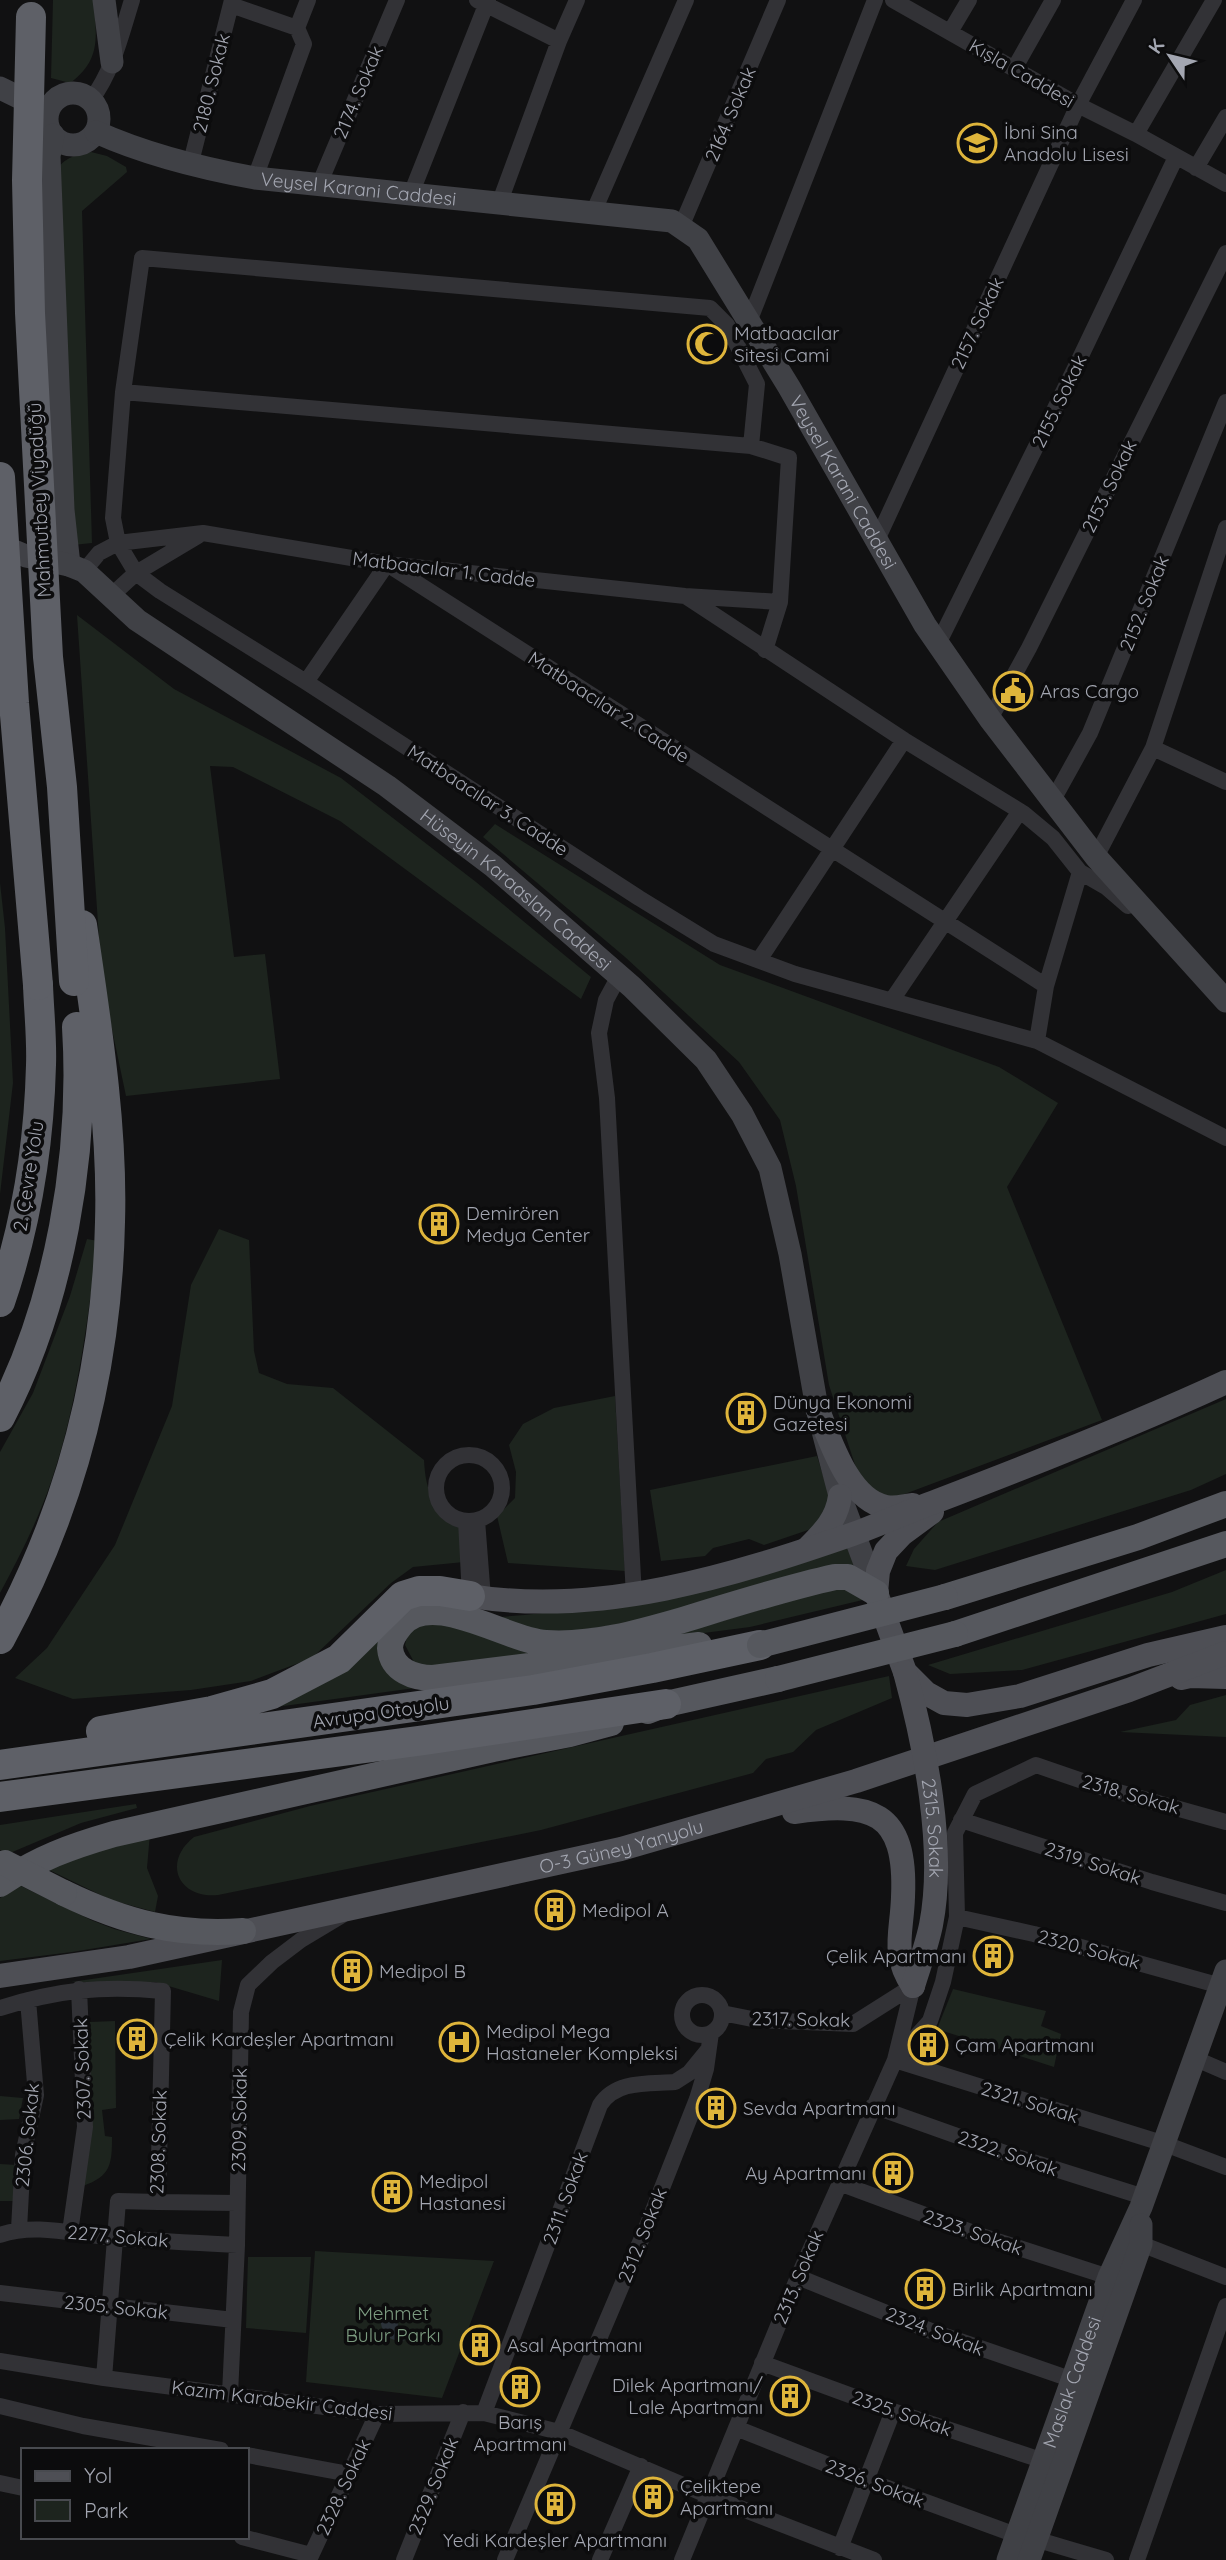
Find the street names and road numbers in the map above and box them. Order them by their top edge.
street label: 2180. Sokak [187,31,235,135]
street label: Kışla Caddesi [965,33,1079,113]
street label: 2174. Sokak [328,42,388,142]
street label: 2164. Sokak [699,63,761,165]
street label: Veysel Karani Caddesi [260,167,458,211]
street label: 2157. Sokak [945,273,1009,373]
street label: 2155. Sokak [1026,351,1092,451]
street label: Veysel Karani Caddesi [784,391,903,573]
street label: Mahmutbey Viyadüğü [22,402,56,598]
street label: 2153. Sokak [1076,436,1142,536]
street label: Matbaacılar 1. Cadde [351,546,537,592]
street label: 2152. Sokak [1114,552,1174,654]
street label: Matbaacılar 2. Cadde [524,646,694,768]
street label: Matbaacılar 3. Cadde [403,739,573,861]
street label: Hüseyin Karaaslan Caddesi [415,803,617,976]
street label: 2. Çevre Yolu [7,1119,49,1233]
street label: Avrupa Otoyolu [311,1691,451,1733]
street label: 2318. Sokak [1079,1769,1183,1819]
street label: 2315. Sokak [917,1777,948,1878]
street label: O-3 Güney Yanyolu [537,1814,706,1879]
street label: 2319. Sokak [1042,1836,1144,1890]
street label: 2320. Sokak [1035,1924,1143,1974]
street label: 2317. Sokak [751,2006,851,2032]
street label: 2307. Sokak [68,2018,96,2120]
street label: 2309. Sokak [226,2068,252,2172]
street label: 2321. Sokak [978,2076,1082,2128]
street label: 2306. Sokak [10,2082,44,2188]
street label: 2308. Sokak [144,2089,172,2195]
street label: 2322. Sokak [955,2125,1061,2181]
street label: 2311. Sokak [537,2148,593,2248]
street label: 2312. Sokak [612,2184,672,2286]
street label: 2323. Sokak [920,2204,1026,2260]
street label: 2277. Sokak [66,2220,170,2252]
street label: 2313. Sokak [767,2226,829,2328]
street label: 2305. Sokak [63,2290,169,2324]
street label: 2324. Sokak [882,2301,988,2361]
street label: Maslak Caddesi [1037,2313,1106,2451]
street label: Kazım Karabekir Caddesi [170,2375,394,2425]
street label: 2325. Sokak [849,2385,955,2441]
street label: 2329. Sokak [403,2434,463,2538]
street label: 2328. Sokak [310,2435,376,2539]
street label: 2326. Sokak [822,2453,928,2513]

